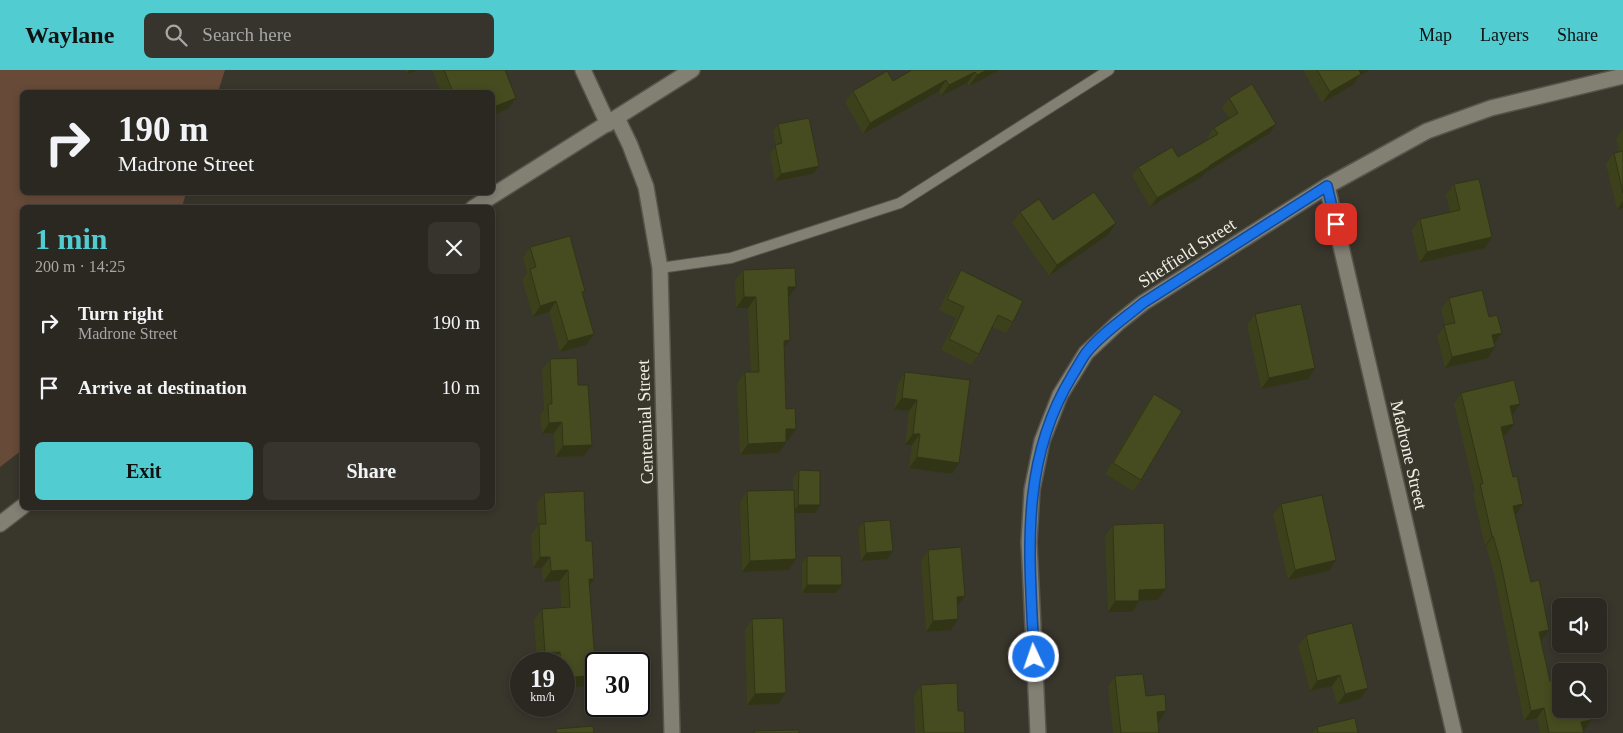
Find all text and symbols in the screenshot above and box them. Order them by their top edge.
search box [144,13,494,58]
icon: search [162,21,190,49]
text: Waylane [25,22,114,48]
text: Search here [202,24,291,45]
text: Map [1419,25,1452,45]
text: Layers [1480,25,1529,45]
text: Share [1557,25,1598,45]
icon: right [35,110,100,175]
text: 190 m [118,110,208,149]
text: Madrone Street [118,151,254,176]
pin [1315,203,1357,245]
icon: arrive [1322,210,1350,238]
street label: Sheffield Street [1135,214,1239,292]
text: 1 min [35,222,108,255]
button: close [428,222,480,274]
text: 200 m · 14:25 [35,258,125,275]
text: Turn right [78,303,163,324]
icon: right [35,309,63,337]
text: 190 m [432,312,480,333]
text: Madrone Street [78,325,177,342]
street label: Centennial Street [633,359,657,485]
icon: arrive [35,374,63,402]
text: Arrive at destination [78,377,247,398]
text: 10 m [441,377,480,398]
street label: Madrone Street [1387,398,1431,512]
button: Exit [35,442,253,500]
button: Share [263,442,480,500]
map controls [1552,598,1607,718]
button: sound [1552,598,1607,653]
position arrow [1007,630,1059,682]
speed limit sign: 30 [585,652,650,717]
button: search [1552,663,1607,718]
text: 19 [530,665,555,692]
text: km/h [530,690,555,704]

